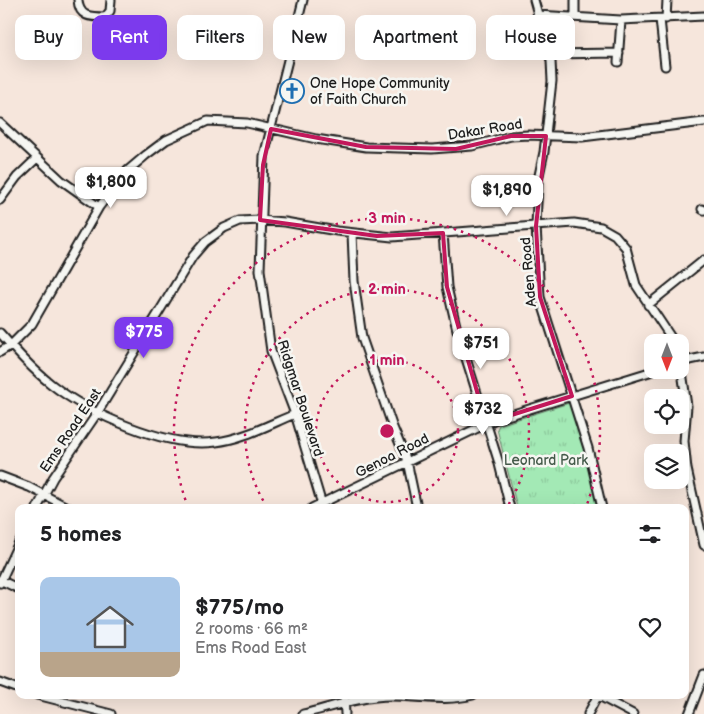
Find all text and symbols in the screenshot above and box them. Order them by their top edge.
chip: Buy [15,15,82,60]
chip: Rent [92,15,167,60]
chip: Filters [177,15,263,60]
chip: New [273,15,345,60]
chip: Apartment [355,15,476,60]
chip: House [486,15,575,60]
place label: One Hope Community of Faith Church [310,75,450,108]
church icon: One Hope Community of Faith Church [279,78,305,104]
street label: Dakar Road [447,115,524,144]
pin: $1,800 [70,166,152,209]
text: $1,800 [86,173,136,192]
pin: $1,890 [466,174,548,217]
text: $1,890 [482,181,532,200]
text: 3 min [368,209,406,228]
street label: Aden Road [517,236,540,308]
text: 2 min [368,280,406,299]
pin: $775 [114,316,174,359]
text: $775 [125,323,163,342]
pin: $751 [451,328,511,370]
text: $751 [463,334,499,353]
north arrow [644,334,689,379]
map controls [644,334,689,489]
street label: Ridgmar Boulevard [274,338,327,459]
text: 1 min [369,351,405,370]
street label: Ems Road East [36,385,105,475]
button: locate [644,389,689,434]
pin: $732 [453,394,513,436]
text: $732 [464,400,502,419]
centre of rings [378,422,396,440]
street label: Genoa Road [353,430,432,481]
button: layers [644,444,689,489]
park label: Leonard Park [504,452,588,469]
icon: filters [636,520,664,548]
text: 5 homes [40,522,122,547]
text: $775/mo [195,595,284,620]
icon: home [80,597,140,657]
icon: heart [636,613,664,641]
text: 2 rooms · 66 m² [195,620,308,639]
text: Ems Road East [195,639,306,658]

